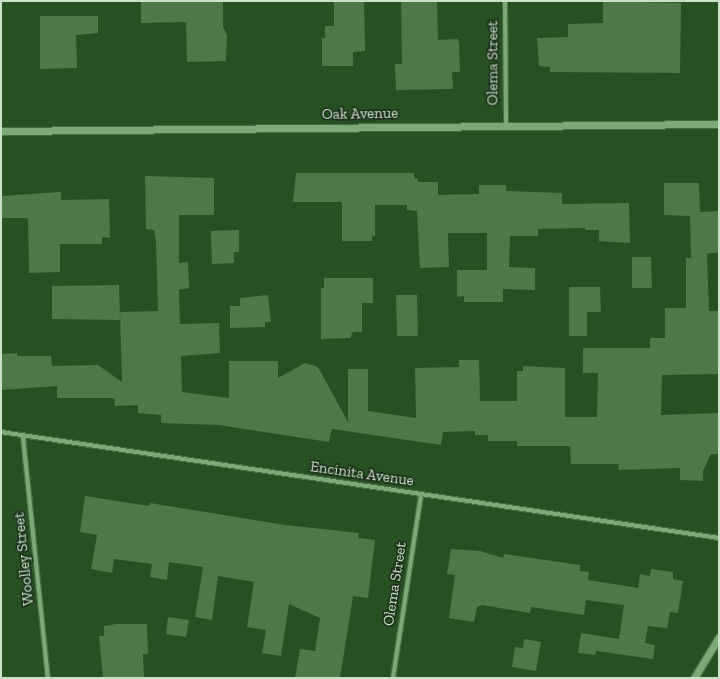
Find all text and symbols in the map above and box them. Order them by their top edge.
street label: Olema Street [484,21,502,105]
street label: Oak Avenue [321,104,399,124]
street label: Encinita Avenue [309,458,415,490]
street label: Woolley Street [10,511,38,607]
street label: Olema Street [379,541,411,627]

